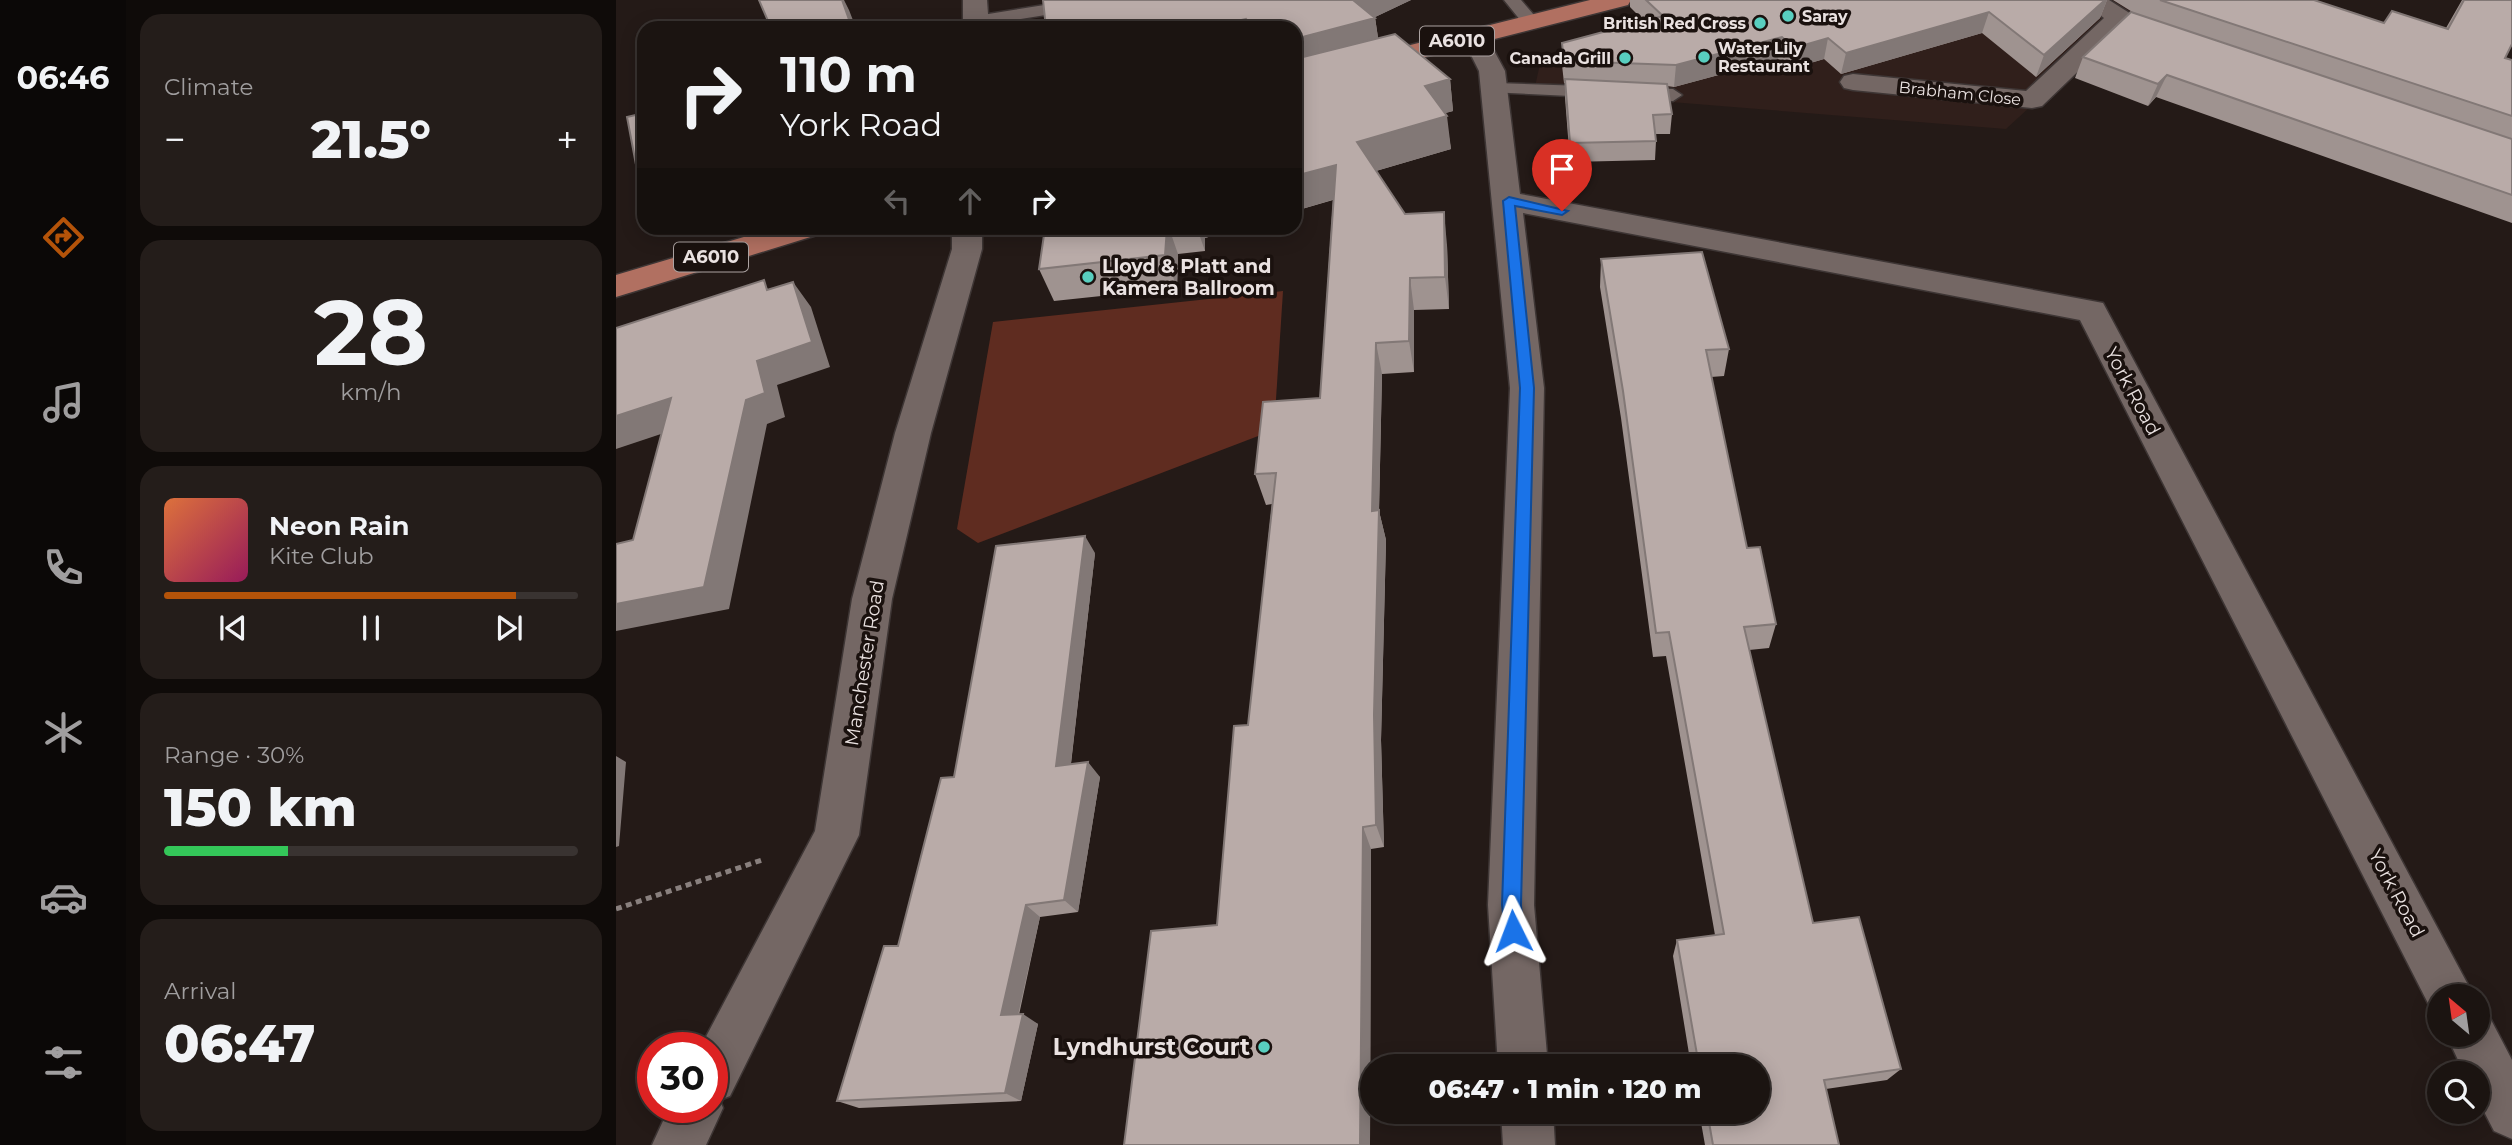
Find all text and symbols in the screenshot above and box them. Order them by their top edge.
place label: Saray [1802,7,1848,26]
marker: Saray [1780,8,1796,24]
place label: British Red Cross [1603,14,1746,33]
marker: British Red Cross [1752,15,1768,31]
road number: A6010 [1420,26,1494,56]
place label: Water Lily Restaurant [1718,39,1810,76]
text: 110 m [780,45,917,104]
icon: right [665,49,756,140]
place label: Canada Grill [1510,49,1611,68]
marker: Water Lily Restaurant [1696,49,1712,65]
marker: Canada Grill [1617,50,1633,66]
text: 06:46 [17,58,109,97]
text: Climate [164,73,253,101]
street label: Brabham Close [1898,78,2022,109]
text: York Road [780,105,942,144]
text: 21.5° [311,108,431,171]
text: − [164,116,186,163]
text: + [556,116,578,163]
pin [1532,139,1592,211]
icon: arrive [1543,150,1581,188]
icon: left [878,182,916,220]
icon: ahead [951,182,989,220]
icon: right [1024,182,1062,220]
icon: directions [39,213,88,262]
road number: A6010 [674,243,748,272]
place label: Lloyd & Platt and Kamera Ballroom [1102,255,1275,300]
marker: Lloyd & Platt and Kamera Ballroom [1080,269,1096,285]
text: 28 [314,277,428,388]
street label: York Road [2100,343,2165,439]
icon: music [39,378,88,427]
text: km/h [340,378,402,406]
text: Neon Rain [269,510,410,542]
text: Kite Club [269,542,374,570]
icon: phone [39,543,88,592]
street label: Manchester Road [840,579,889,748]
icon: previous [214,609,252,647]
icon: pause [352,609,390,647]
icon: next [490,609,528,647]
icon: climate [39,708,88,757]
text: Range · 30% [164,741,304,769]
text: 150 km [164,776,357,839]
street label: York Road [2364,845,2429,941]
icon: car [39,873,88,922]
position arrow [1476,894,1550,968]
text: Arrival [164,977,237,1005]
north arrow [2427,984,2490,1046]
map controls [2427,984,2490,1124]
text: 06:47 [164,1012,315,1075]
speed limit sign: 30 [637,1032,728,1123]
place label: Lyndhurst Court [1053,1033,1250,1061]
icon: filters [39,1038,88,1087]
marker: Lyndhurst Court [1256,1039,1272,1055]
button: search [2427,1061,2490,1124]
text: 06:47 · 1 min · 120 m [1429,1073,1701,1105]

